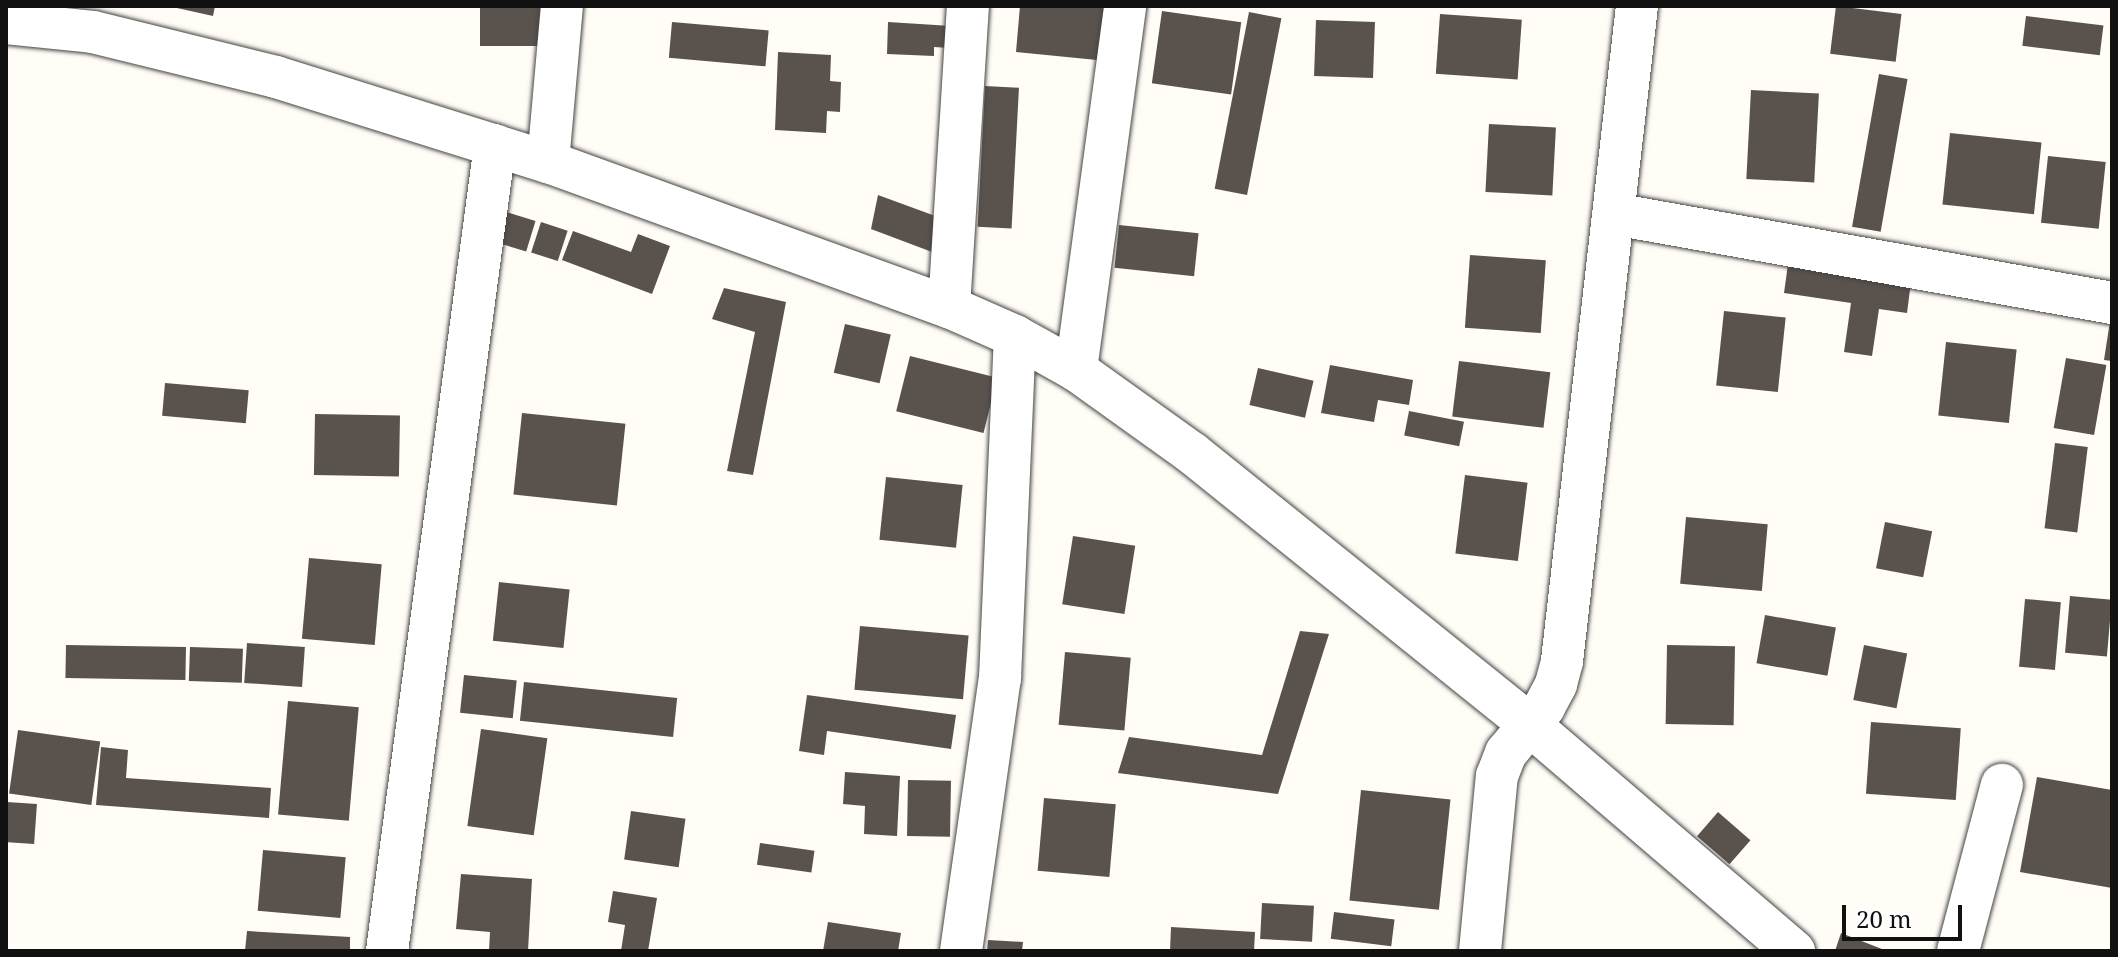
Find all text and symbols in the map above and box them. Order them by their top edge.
scale bar [1846,889,1966,939]
text: 20 m [1856,902,1912,935]

